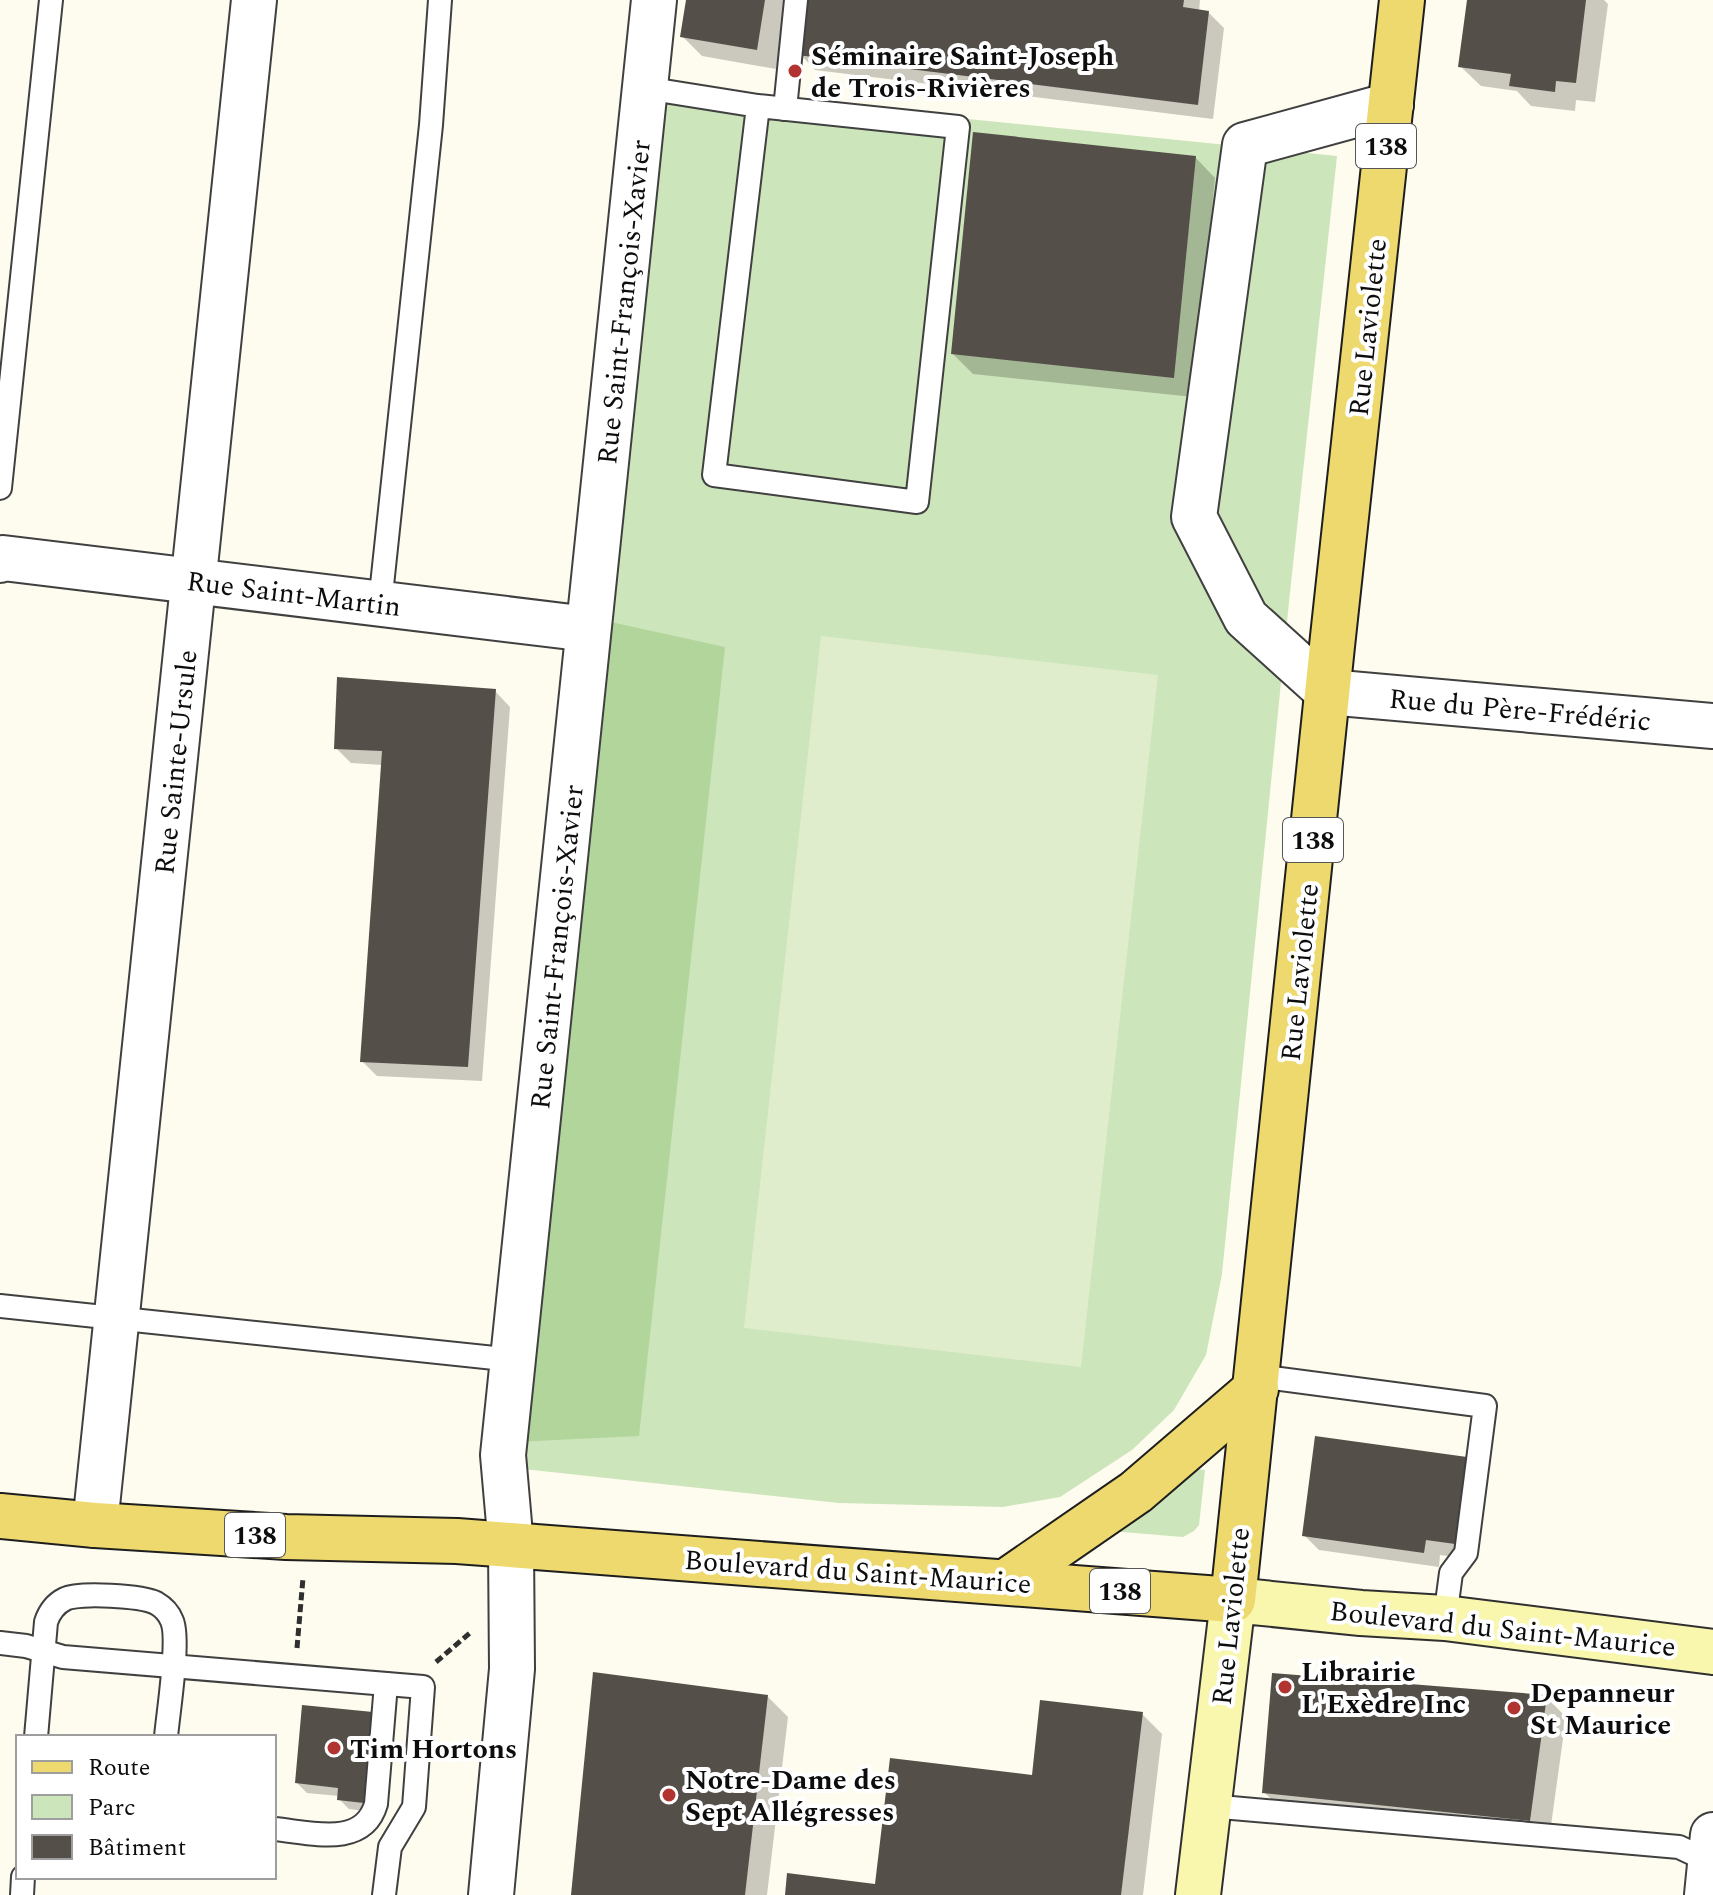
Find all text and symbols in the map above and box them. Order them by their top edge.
place label: Séminaire Saint-Joseph de Trois‑Rivières [811,35,1114,110]
marker: Séminaire Saint-Joseph de Trois‑Rivières [786,62,804,80]
road number: 138 [1356,124,1416,168]
street label: Rue Saint-François-Xavier [586,138,663,467]
street label: Rue Laviolette [1338,236,1399,418]
street label: Rue Saint-Martin [184,560,403,629]
street label: Rue Sainte-Ursule [143,648,210,877]
street label: Rue du Père-Frédéric [1387,678,1653,743]
street label: Rue Saint-François-Xavier [519,783,596,1112]
road number: 138 [1283,818,1343,862]
street label: Rue Laviolette [1270,881,1331,1063]
road number: 138 [225,1513,285,1557]
street label: Rue Laviolette [1201,1525,1262,1707]
street label: Boulevard du Saint-Maurice [683,1539,1033,1606]
road number: 138 [1090,1569,1150,1613]
street label: Boulevard du Saint-Maurice [1328,1590,1678,1669]
place label: Librairie L'Exèdre Inc [1301,1651,1466,1726]
place label: Depanneur St Maurice [1530,1672,1674,1747]
marker: Librairie L'Exèdre Inc [1276,1678,1294,1696]
marker: Depanneur St Maurice [1505,1699,1523,1717]
place label: Tim Hortons [350,1728,517,1771]
legend [16,1735,276,1879]
marker: Tim Hortons [325,1739,343,1757]
text: Route [88,1750,150,1786]
place label: Notre-Dame des Sept Allégresses [685,1759,896,1834]
marker: Notre-Dame des Sept Allégresses [660,1786,678,1804]
text: Parc [88,1790,136,1826]
text: Bâtiment [88,1830,186,1866]

